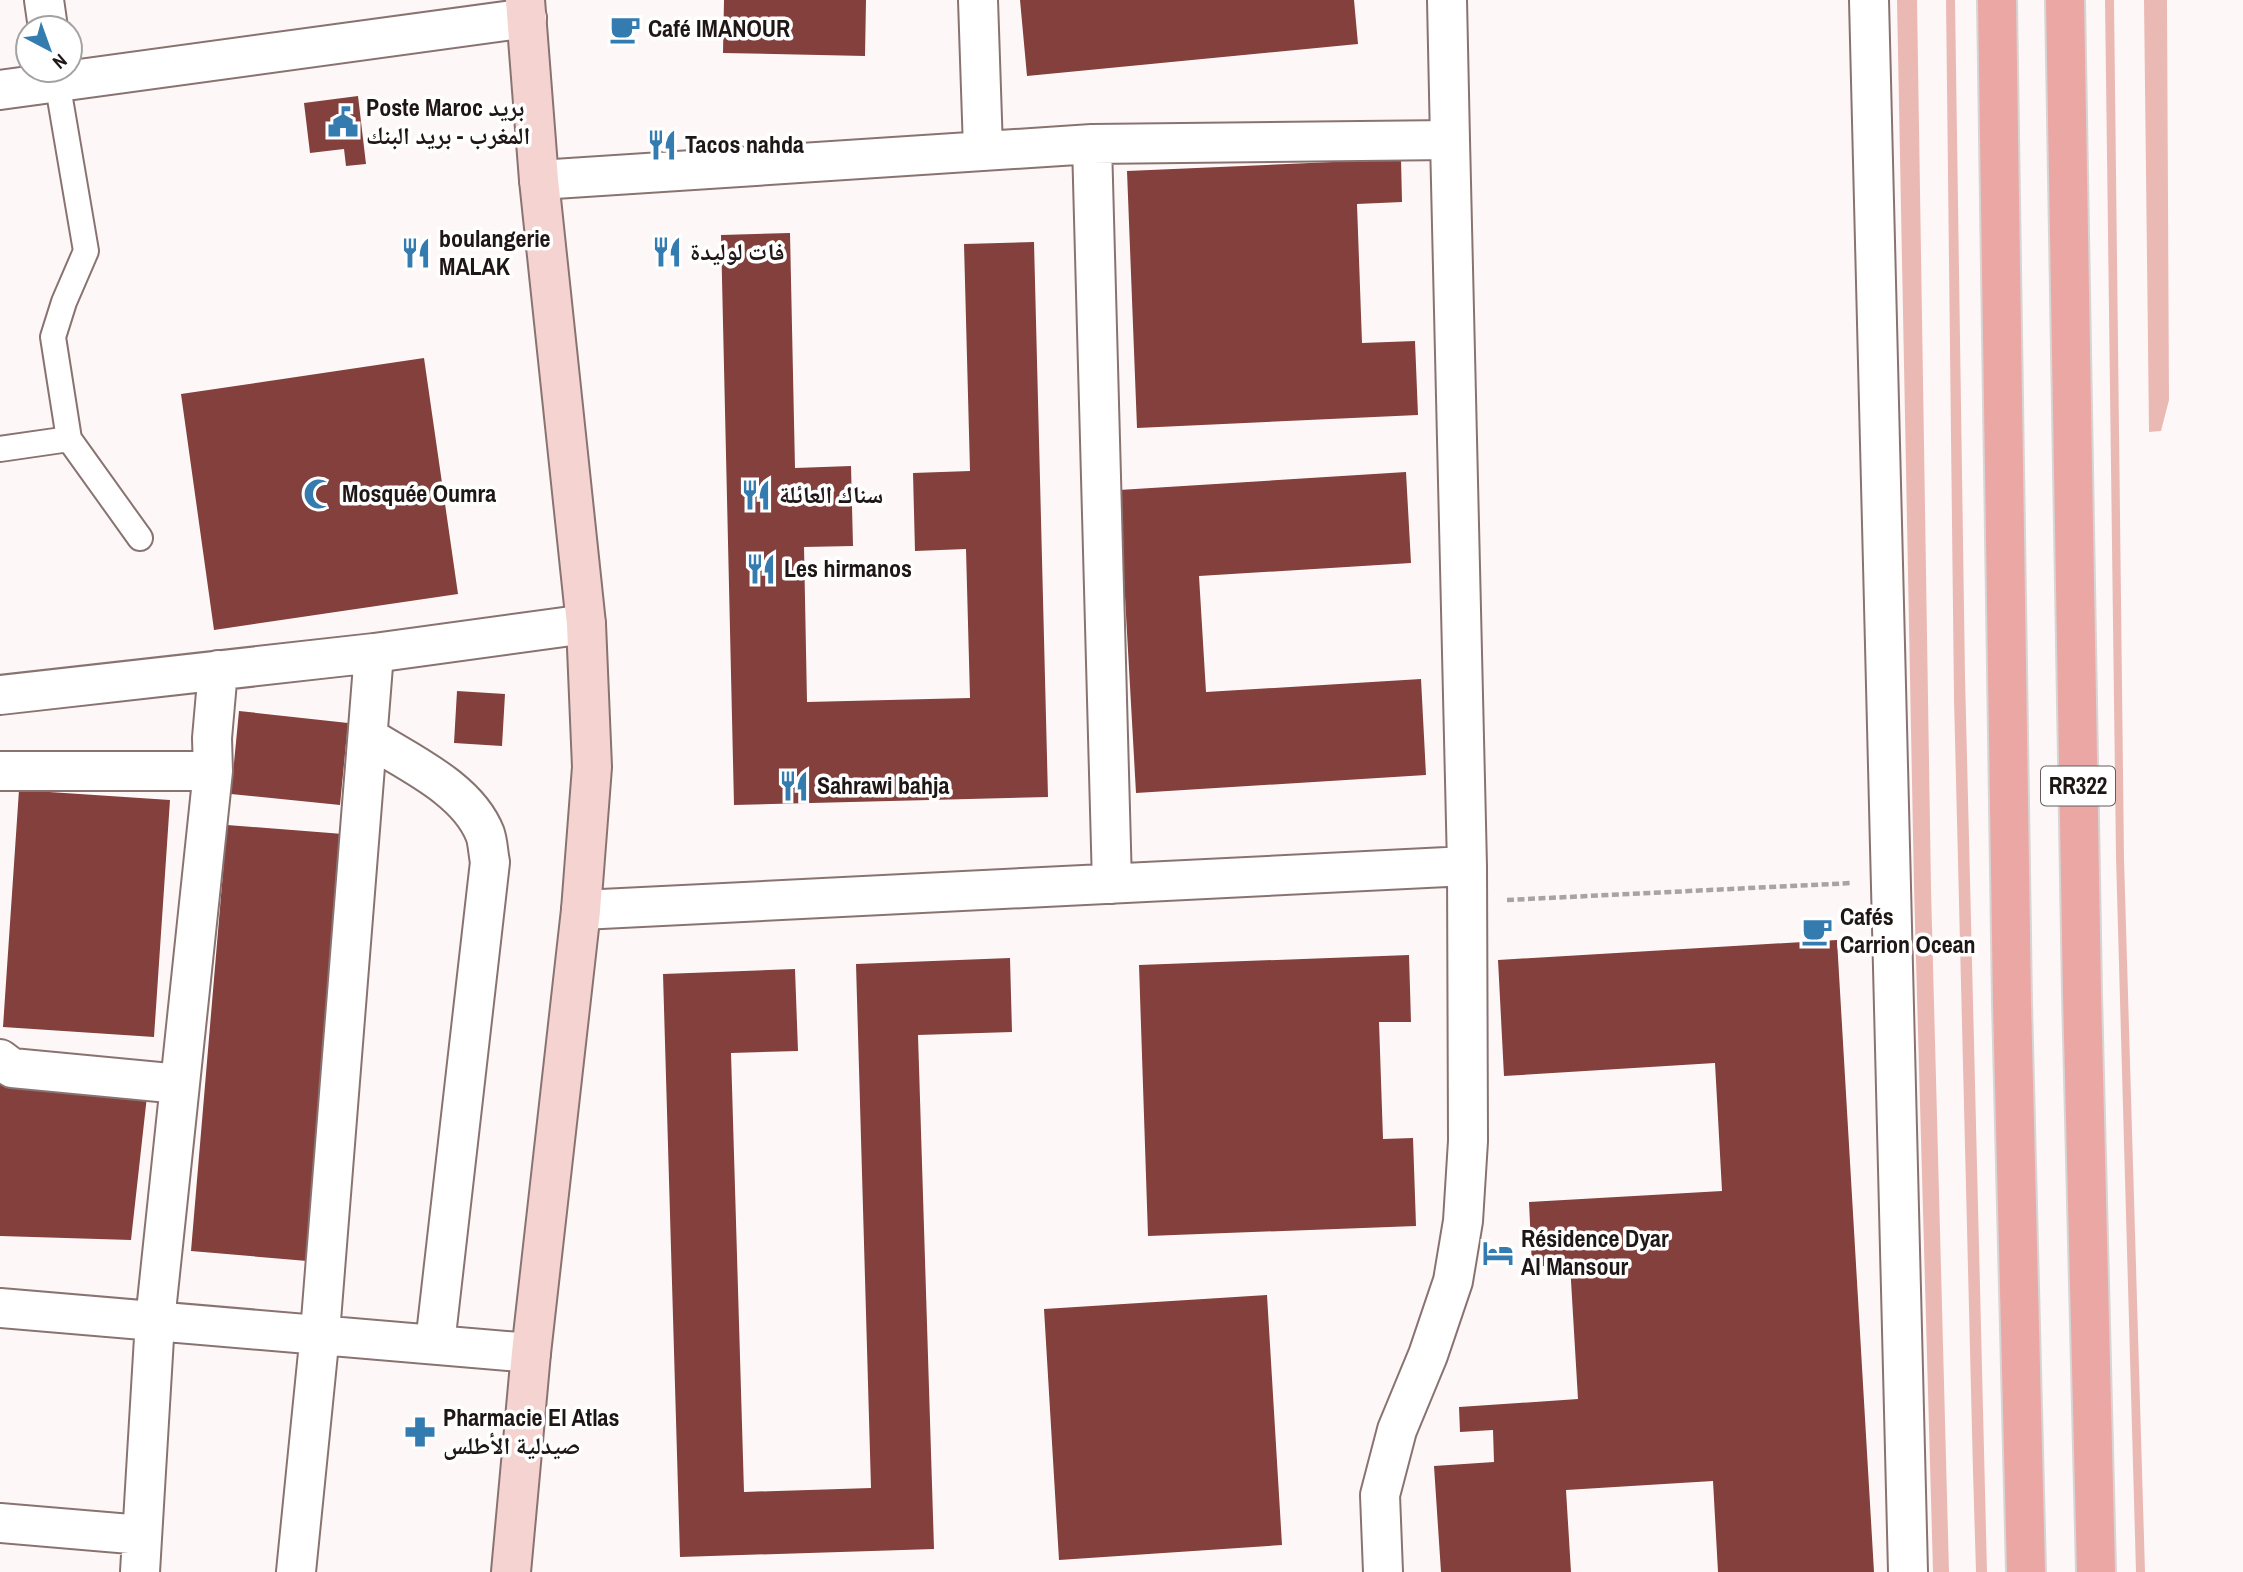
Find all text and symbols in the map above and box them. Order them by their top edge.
cafe icon: Café IMANOUR [608,12,642,46]
place label: Café IMANOUR [648,12,790,44]
north arrow [14,14,84,84]
text: N [47,48,73,75]
place label: Poste Maroc بريد المغرب - بريد البنك [366,91,530,151]
public building icon: Poste Maroc بريد المغرب - بريد البنك [326,105,360,139]
restaurant icon: Tacos nahda [645,128,679,162]
place label: Tacos nahda [685,128,804,160]
place label: boulangerie MALAK [439,222,551,282]
restaurant icon: فات لوليدة [650,235,684,269]
place label: فات لوليدة [690,235,785,267]
restaurant icon: boulangerie MALAK [399,236,433,270]
mosque icon: Mosquée Oumra [302,477,336,511]
place label: Mosquée Oumra [342,477,496,509]
restaurant icon: سناك العائلة [739,478,773,512]
place label: سناك العائلة [779,478,883,510]
restaurant icon: Les hirmanos [744,552,778,586]
place label: Les hirmanos [784,552,912,584]
road number: RR322 [2041,766,2115,806]
restaurant icon: Sahrawi bahja [777,769,811,803]
place label: Sahrawi bahja [817,769,949,801]
place label: Cafés Carrion Ocean [1840,900,1976,960]
cafe icon: Cafés Carrion Ocean [1800,914,1834,948]
place label: Résidence Dyar Al Mansour [1521,1222,1669,1282]
hotel icon: Résidence Dyar Al Mansour [1481,1236,1515,1270]
place label: Pharmacie El Atlas صيدلية الأطلس [443,1401,620,1461]
pharmacy icon: Pharmacie El Atlas صيدلية الأطلس [403,1415,437,1449]

